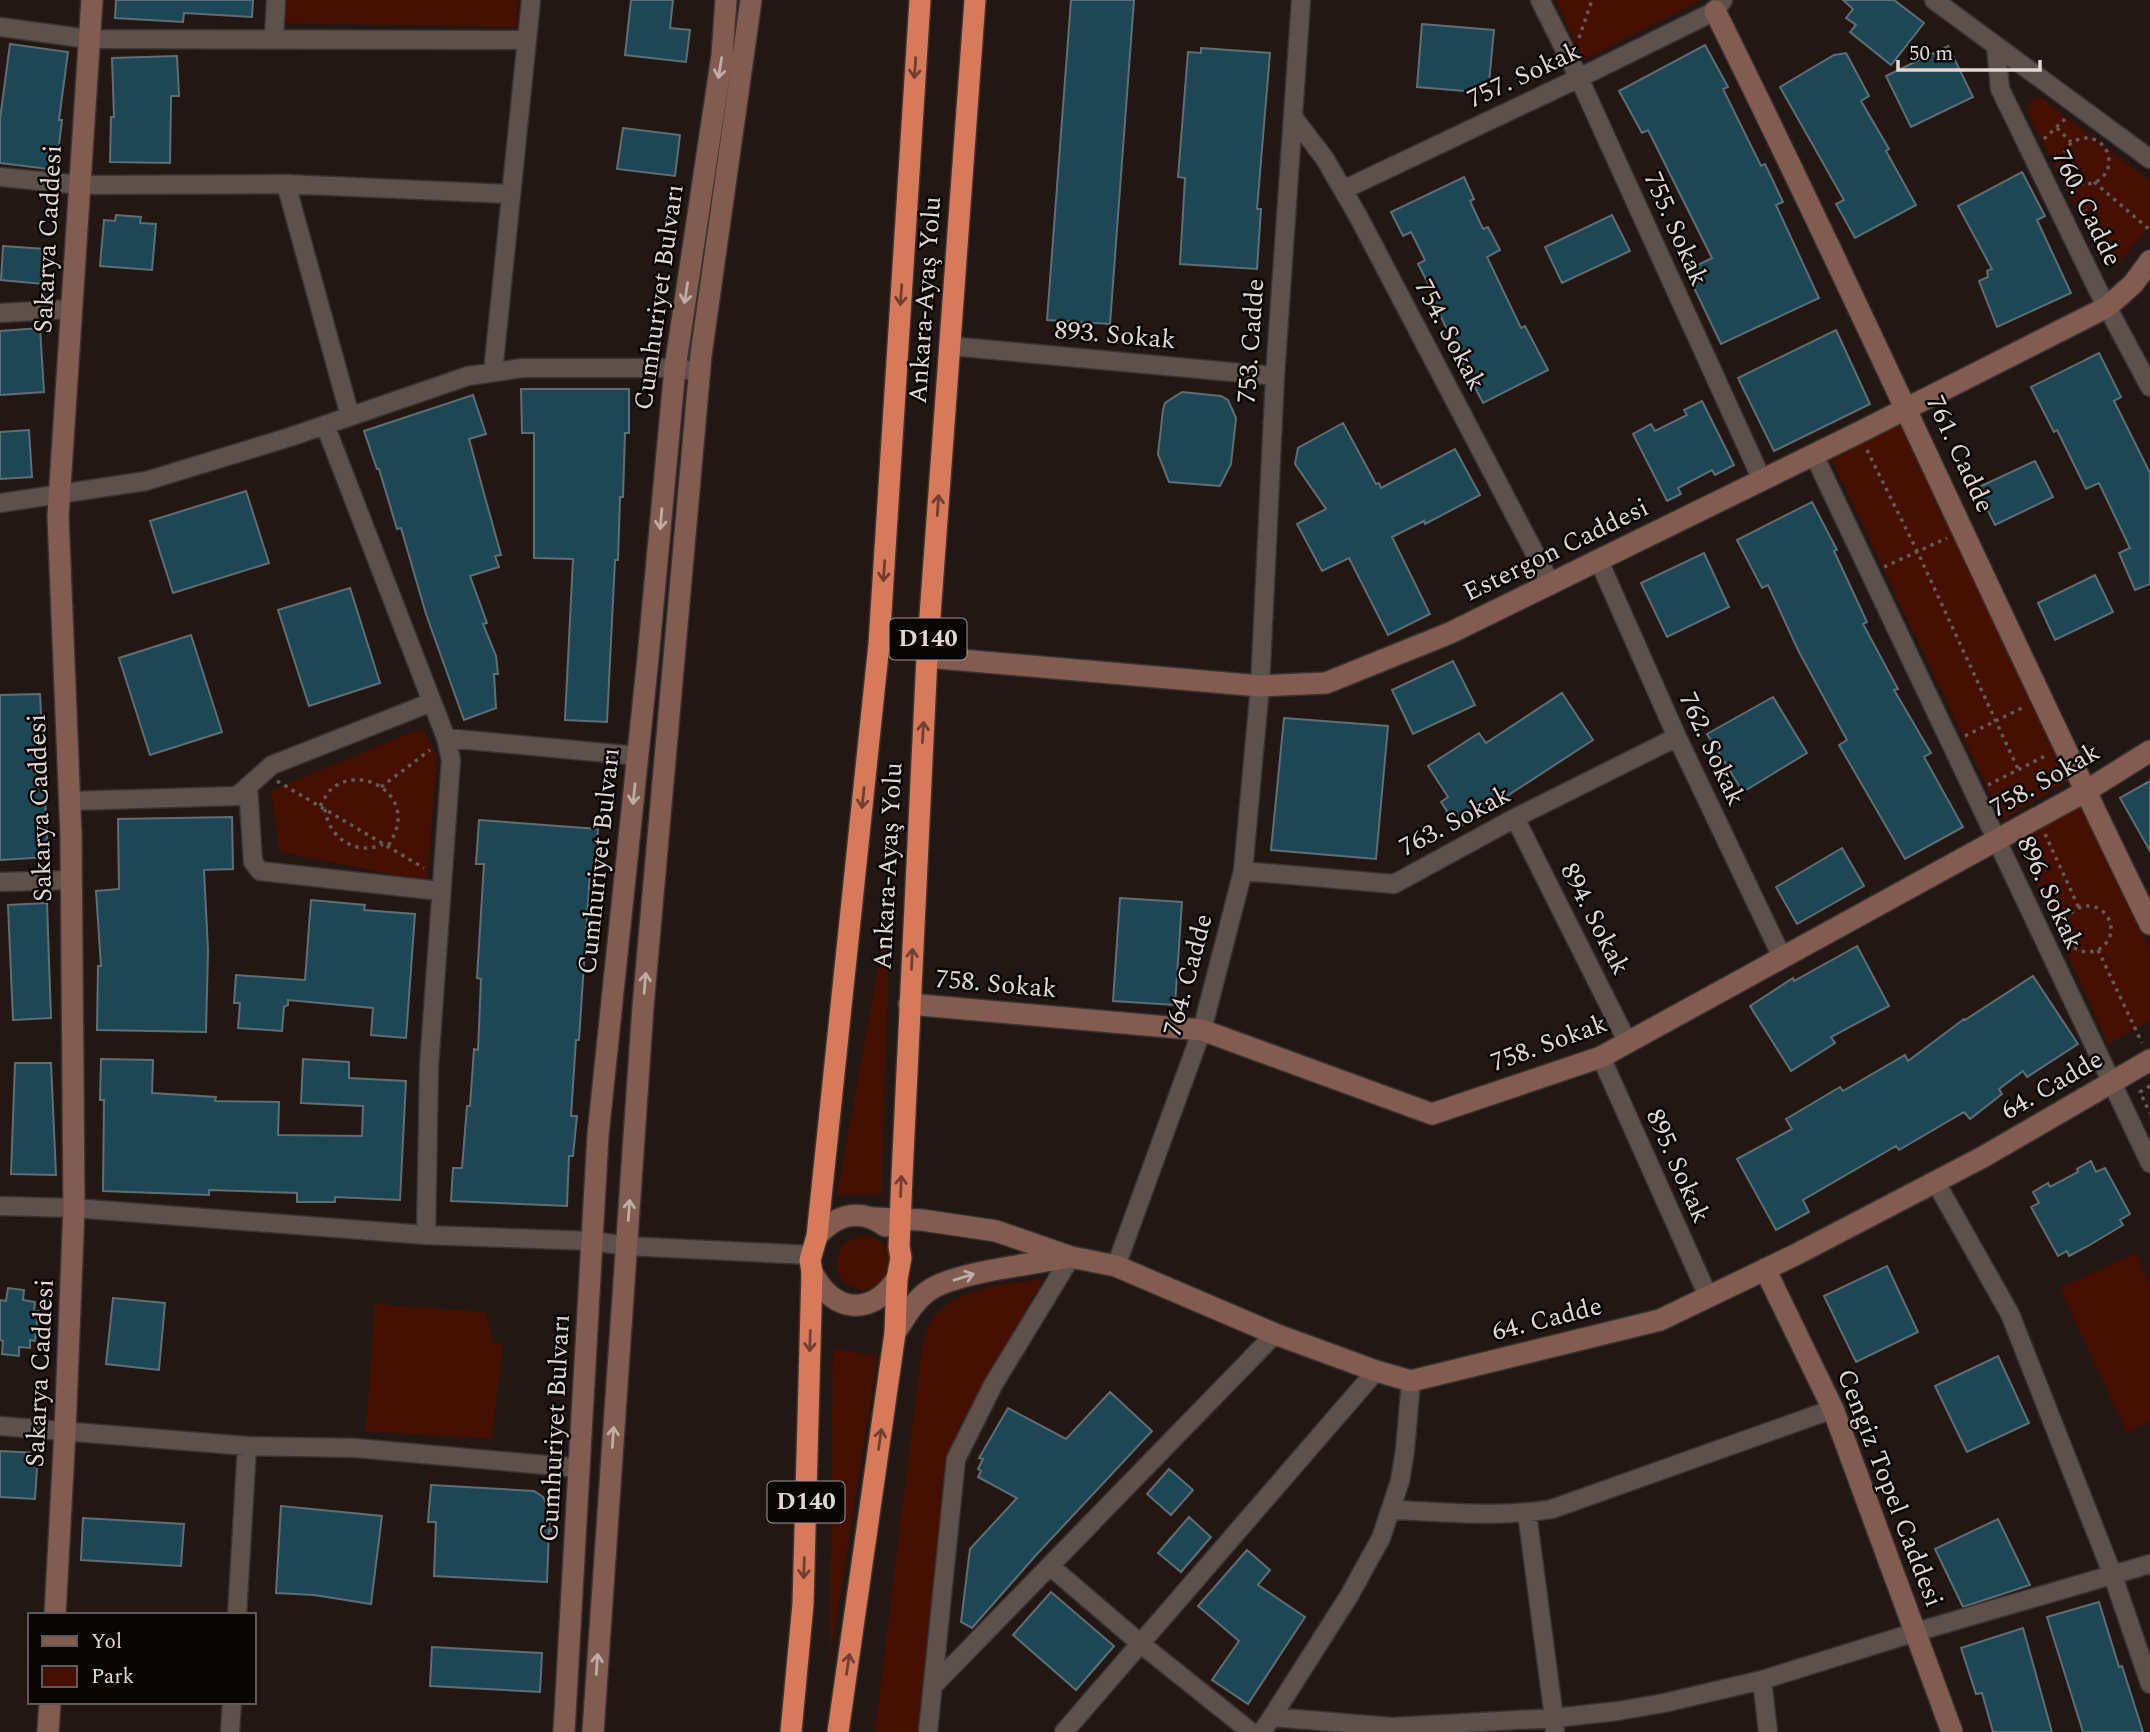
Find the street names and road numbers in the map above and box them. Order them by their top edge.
street label: 757. Sokak [1460,31,1588,119]
street label: 760. Cadde [2042,143,2132,273]
street label: Sakarya Caddesi [23,144,73,334]
street label: 755. Sokak [1633,165,1719,293]
street label: Cumhuriyet Bulvarı [623,181,695,413]
street label: Ankara-Ayaş Yolu [898,195,952,405]
street label: 754. Sokak [1404,272,1496,398]
street label: 753. Cadde [1227,277,1275,405]
street label: 893. Sokak [1053,310,1177,360]
street label: 761. Cadde [1915,389,2005,519]
street label: Estergon Caddesi [1456,488,1656,612]
road number: D140 [890,618,967,660]
street label: 762. Sokak [1668,685,1756,813]
street label: Sakarya Caddesi [17,713,63,903]
street label: 758. Sokak [1982,732,2108,828]
street label: Cumhuriyet Bulvarı [567,746,631,976]
street label: Ankara-Ayaş Yolu [863,761,913,971]
street label: 763. Sokak [1392,775,1518,867]
street label: 896. Sokak [2006,829,2094,957]
street label: 894. Sokak [1550,856,1640,982]
street label: 764. Cadde [1152,909,1224,1041]
street label: 758. Sokak [934,959,1058,1009]
street label: 758. Sokak [1485,1003,1613,1083]
street label: 64. Cadde [1993,1040,2111,1130]
street label: 895. Sokak [1635,1102,1721,1230]
street label: Sakarya Caddesi [15,1278,65,1468]
street label: 64. Cadde [1488,1286,1606,1352]
street label: Cumhuriyet Bulvarı [529,1313,581,1543]
street label: Cengiz Topel Caddesi [1826,1363,1954,1613]
road number: D140 [768,1482,844,1522]

